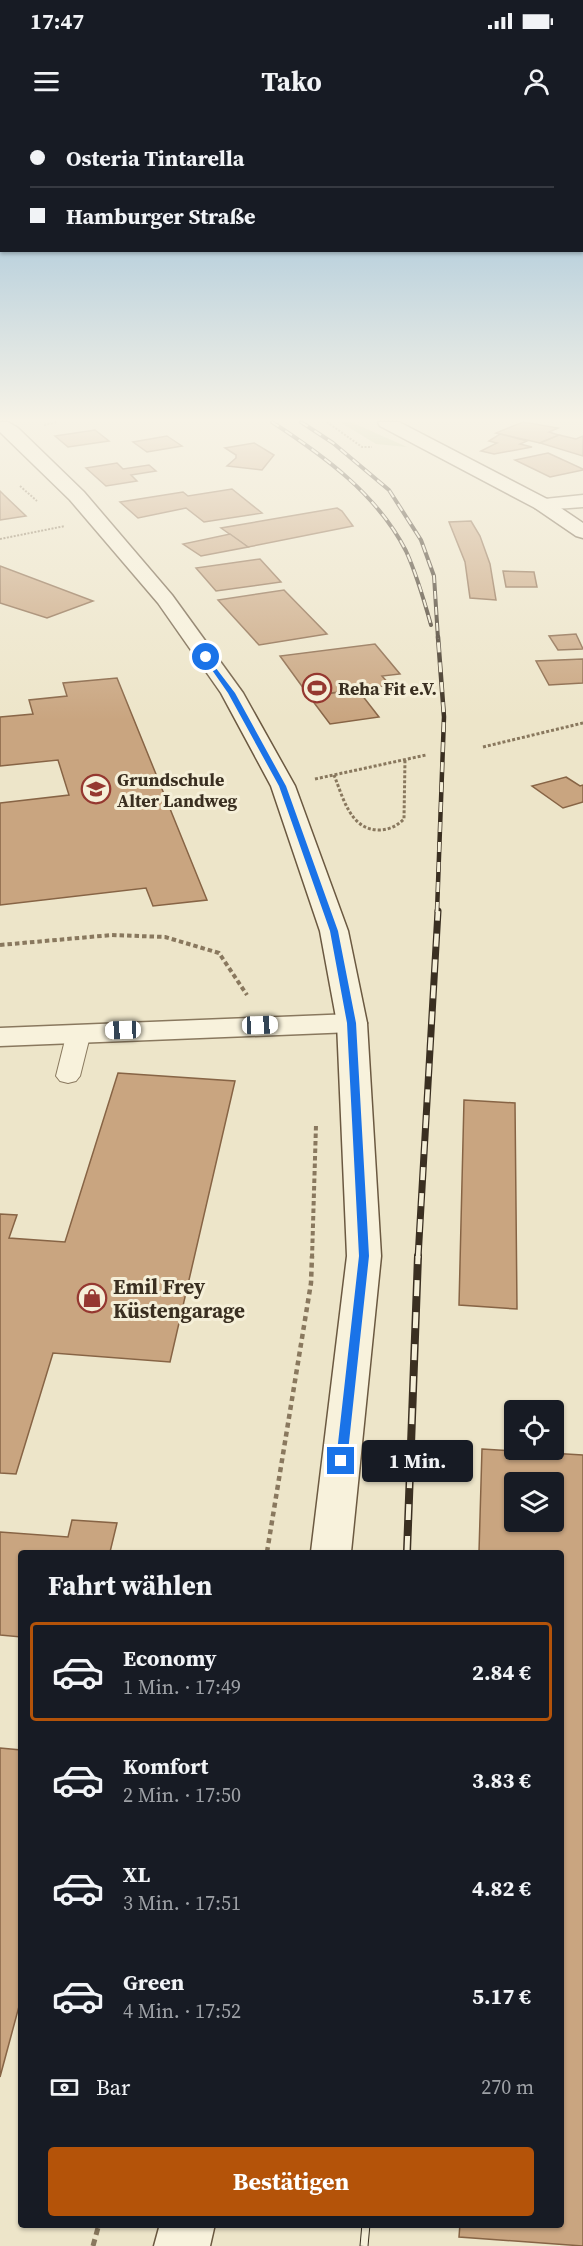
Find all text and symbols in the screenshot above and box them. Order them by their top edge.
text: 17:47 [30,6,84,36]
text: Tako [261,63,322,100]
icon: menu [30,65,63,98]
icon: person [520,65,553,98]
text: Osteria Tintarella [66,143,244,173]
text: Hamburger Straße [66,201,255,231]
route start [192,643,219,670]
sports icon: Reha Fit e.V. [301,672,333,704]
place label: Reha Fit e.V. [338,676,437,701]
place label: Grundschule Alter Landweg [117,767,238,813]
school or university icon: Grundschule Alter Landweg [80,773,112,805]
car [242,1015,278,1035]
car [105,1020,141,1040]
place label: Emil Frey Küstengarage [113,1272,245,1325]
shop icon: Emil Frey Küstengarage [76,1282,108,1314]
map controls [504,1400,564,1532]
button: locate [504,1400,564,1460]
callout: 1 Min. [362,1440,473,1482]
route end [327,1447,354,1474]
text: 1 Min. [389,1447,446,1475]
button: layers [504,1472,564,1532]
text: Fahrt wählen [48,1567,212,1604]
text: Economy [123,1643,217,1673]
icon: car [51,1645,105,1699]
text: 2.84 € [472,1657,531,1687]
text: 1 Min. · 17:49 [123,1673,241,1701]
text: Komfort [123,1751,208,1781]
icon: car [51,1753,105,1807]
text: 3.83 € [472,1765,531,1795]
text: 2 Min. · 17:50 [123,1781,241,1809]
text: XL [123,1859,150,1889]
icon: car [51,1861,105,1915]
text: 4.82 € [472,1873,531,1903]
text: 3 Min. · 17:51 [123,1889,241,1917]
text: Green [123,1967,184,1997]
icon: car [51,1969,105,2023]
text: 5.17 € [472,1981,531,2011]
text: 4 Min. · 17:52 [123,1997,241,2025]
icon: cash [48,2071,81,2104]
text: Bar [96,2072,130,2102]
text: 270 m [481,2073,534,2101]
button: Bestätigen [48,2147,534,2216]

